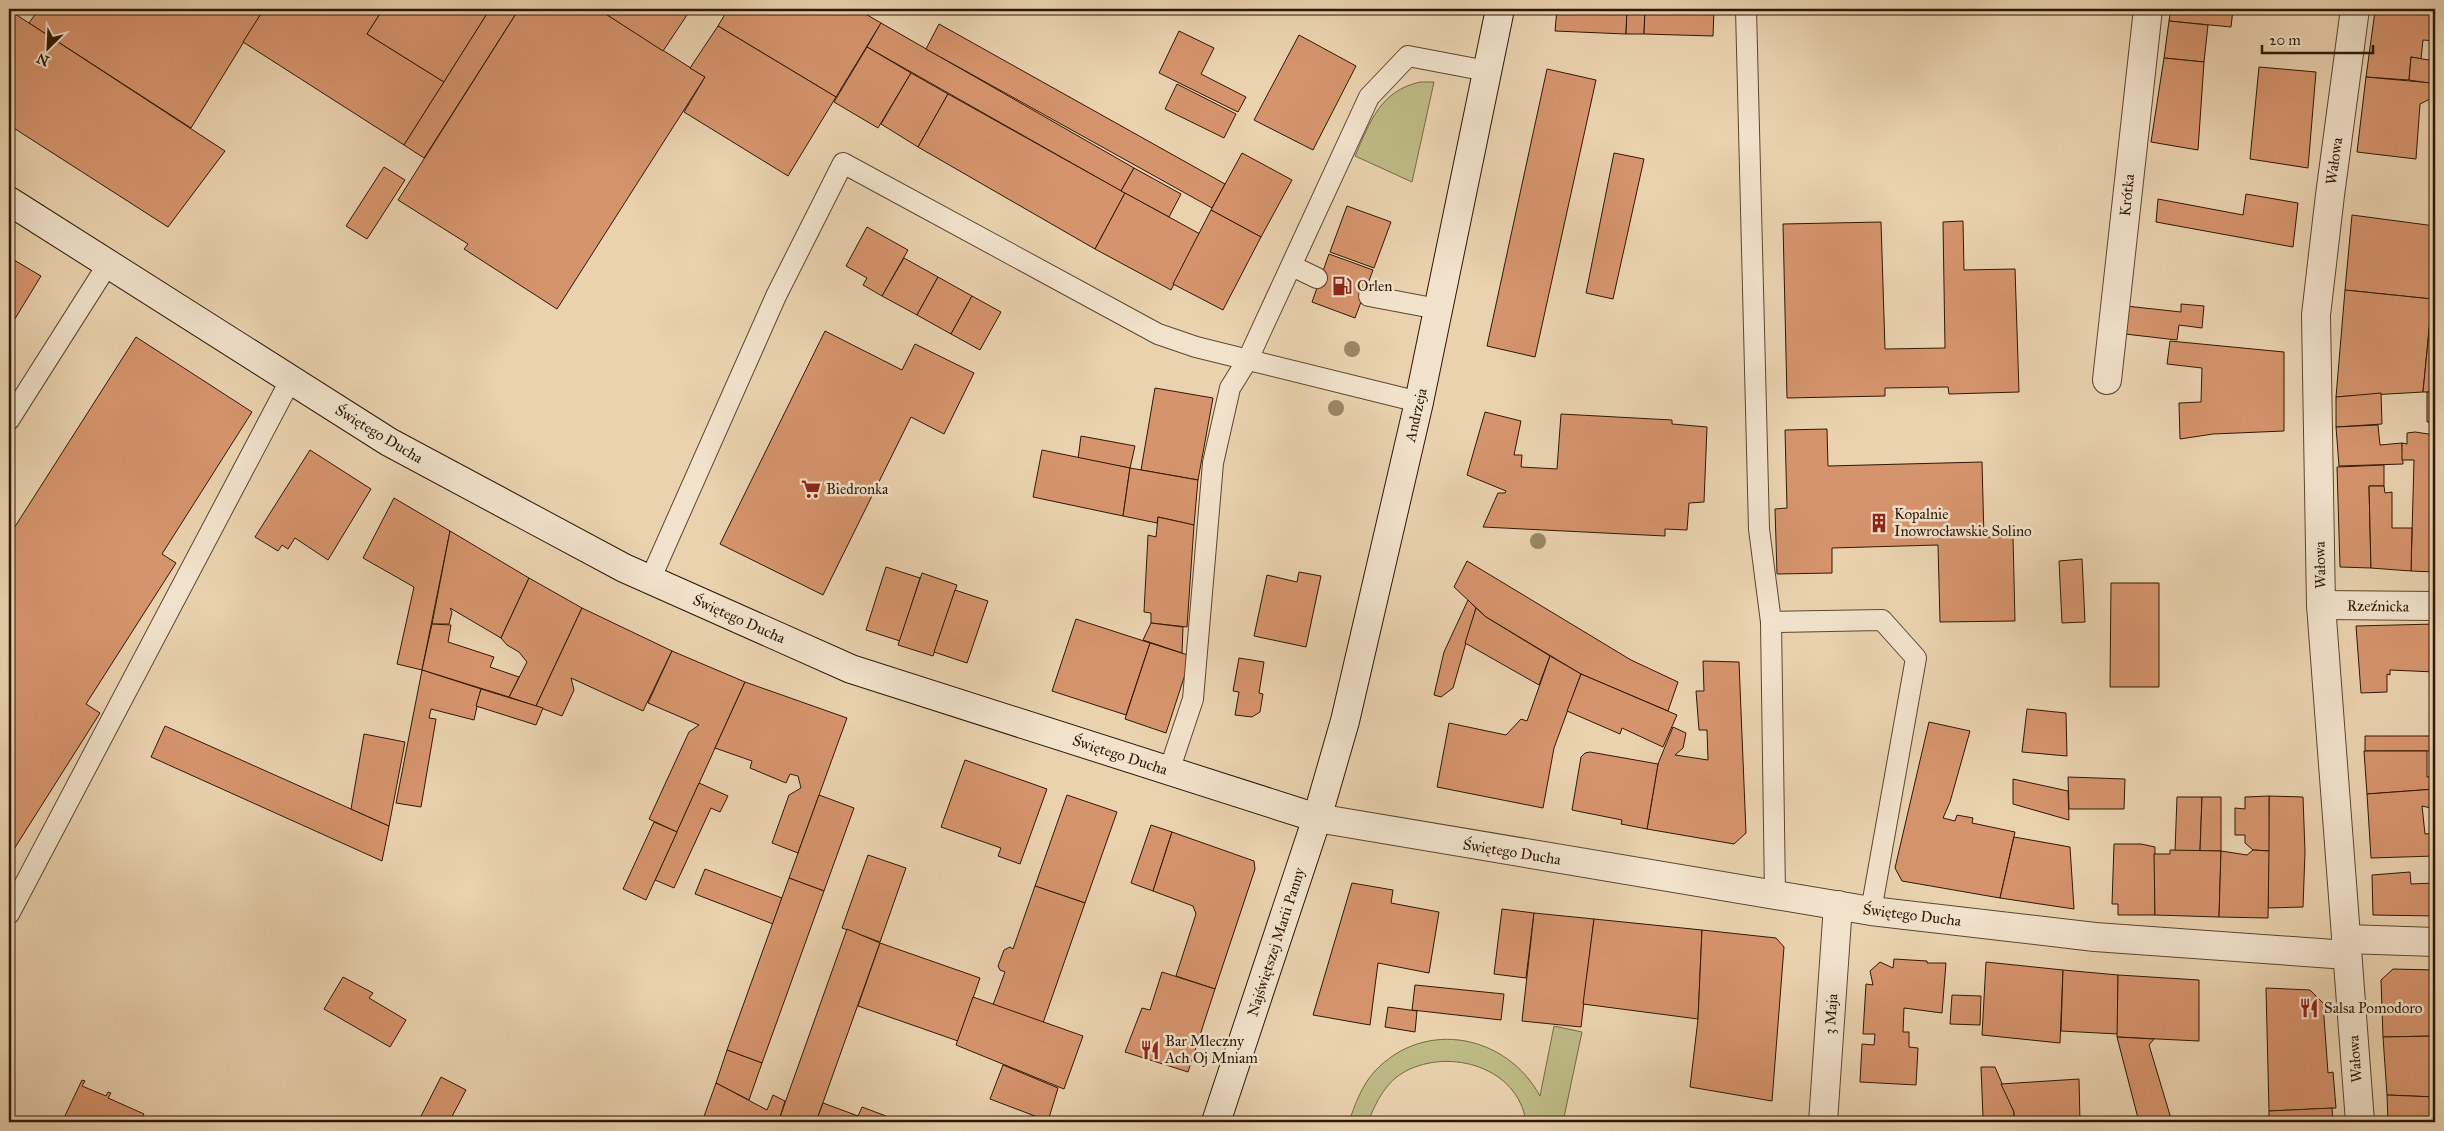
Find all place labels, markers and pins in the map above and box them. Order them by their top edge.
fuel station icon: Orlen [1331,275,1353,297]
place label: Orlen [1357,277,1392,295]
supermarket icon: Biedronka [800,478,822,500]
place label: Biedronka [826,480,889,498]
place label: Kopalnie Inowrocławskie Solino [1894,505,2032,540]
building icon: Kopalnie Inowrocławskie Solino [1868,512,1890,534]
restaurant icon: Salsa Pomodoro [2298,997,2320,1019]
place label: Salsa Pomodoro [2324,999,2423,1017]
place label: Bar Mleczny Ach Oj Mniam [1164,1032,1258,1067]
restaurant icon: Bar Mleczny Ach Oj Mniam [1139,1039,1161,1061]

